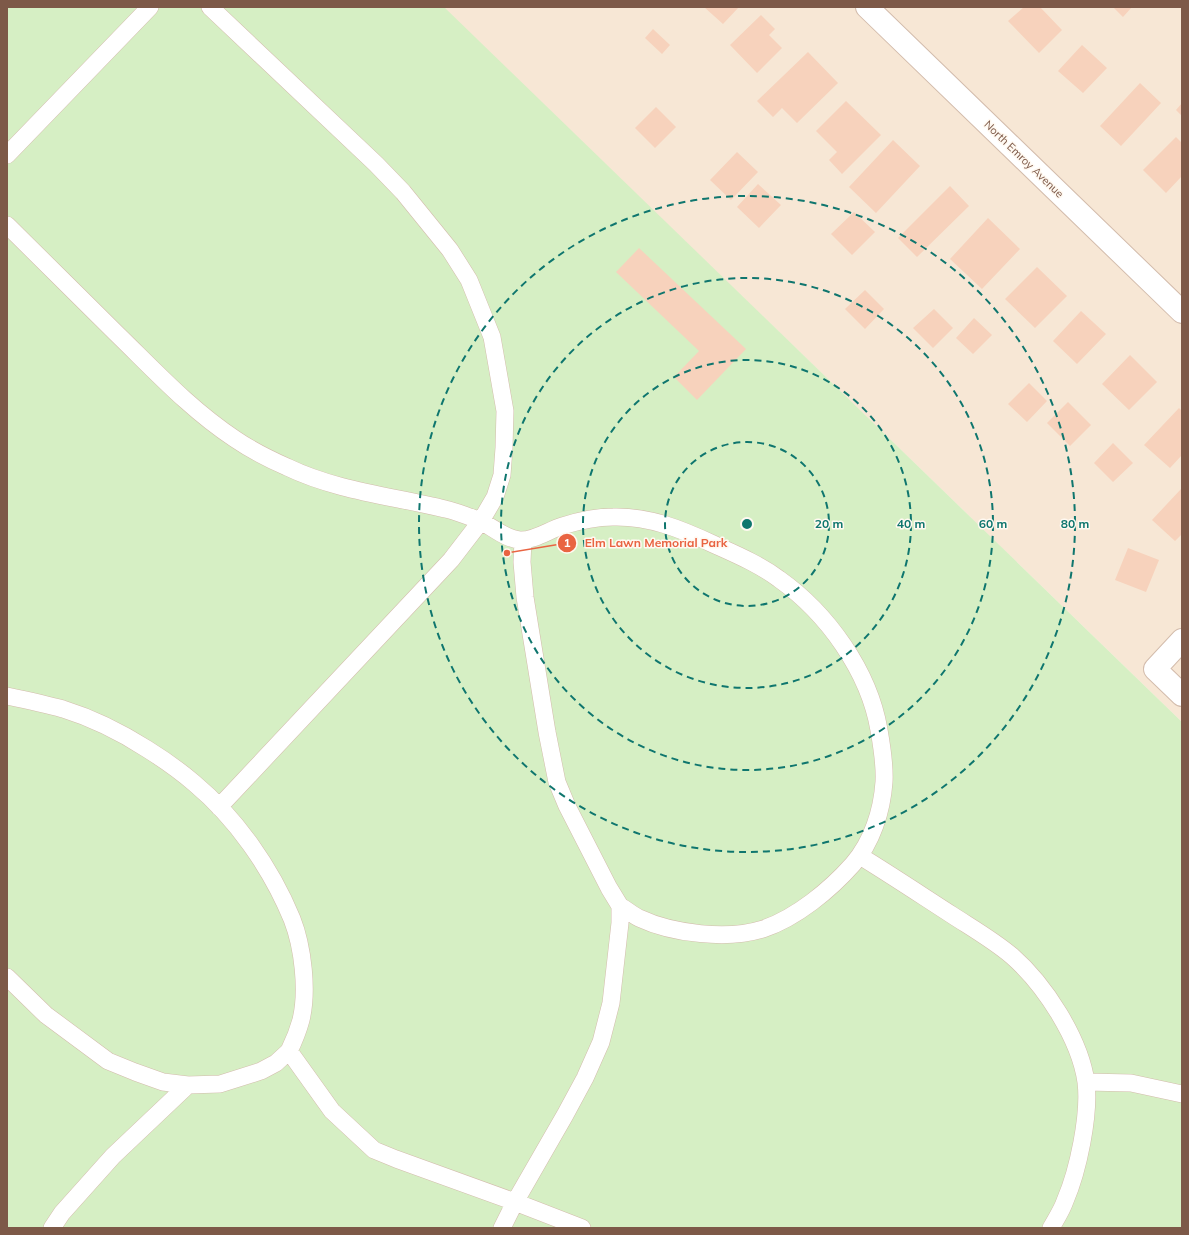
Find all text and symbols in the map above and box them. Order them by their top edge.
street label: North Emroy Avenue [981,117,1067,201]
text: 20 m [815,516,843,531]
text: 40 m [897,516,925,531]
text: 60 m [979,516,1007,531]
text: 80 m [1061,516,1089,531]
centre of rings [740,517,754,531]
callout: Elm Lawn Memorial Park [557,531,736,555]
text: 1 [563,535,571,550]
text: Elm Lawn Memorial Park [585,535,728,550]

